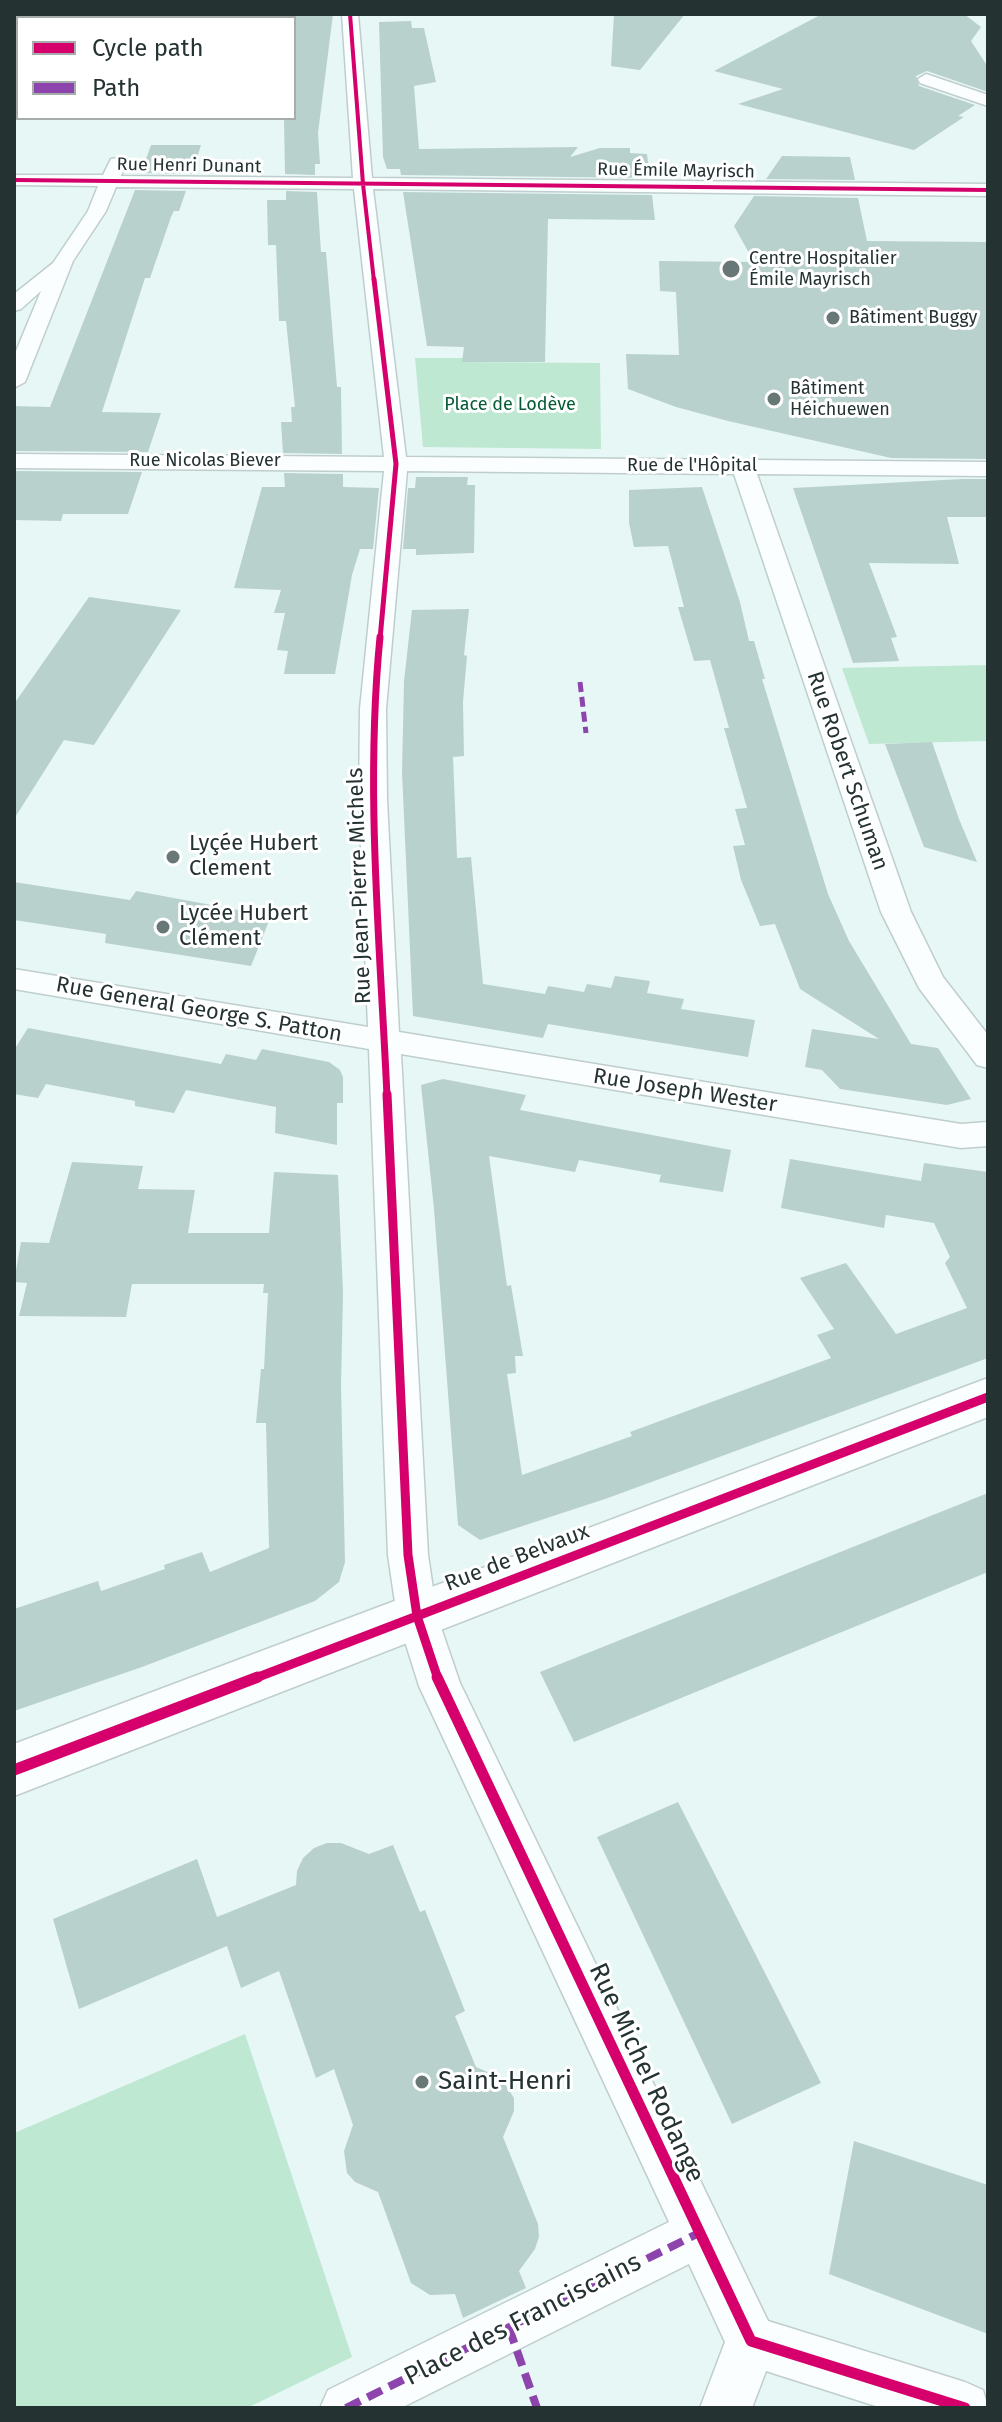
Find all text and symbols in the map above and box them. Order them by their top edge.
legend [16,16,296,120]
text: Cycle path [92,34,204,62]
text: Path [92,74,140,102]
street label: Rue Henri Dunant [116,154,262,178]
street label: Rue Émile Mayrisch [597,159,755,183]
place label: Centre Hospitalier Émile Mayrisch [749,248,897,290]
marker: Centre Hospitalier Émile Mayrisch [720,258,742,280]
place label: Bâtiment Buggy [849,307,977,329]
marker: Bâtiment Buggy [824,309,842,327]
place label: Bâtiment Héichuewen [790,378,890,420]
marker: Bâtiment Héichuewen [765,390,783,408]
park label: Place de Lodève [444,394,576,416]
street label: Rue Nicolas Biever [129,450,281,472]
street label: Rue de l'Hôpital [627,455,757,477]
street label: Rue Robert Schuman [800,668,894,874]
street label: Rue Jean-Pierre Michels [343,767,377,1005]
place label: Lyçée Hubert Clement [189,831,318,882]
marker: Lyçée Hubert Clement [164,848,182,866]
place label: Lycée Hubert Clément [179,901,308,952]
marker: Lycée Hubert Clément [154,918,172,936]
street label: Rue General George S. Patton [54,972,344,1048]
street label: Rue Joseph Wester [591,1063,779,1119]
street label: Rue de Belvaux [441,1518,593,1598]
street label: Rue Michel Rodange [581,1958,711,2188]
place label: Saint-Henri [438,2066,572,2098]
marker: Saint-Henri [413,2073,431,2091]
street label: Place des Franciscains [399,2247,647,2393]

